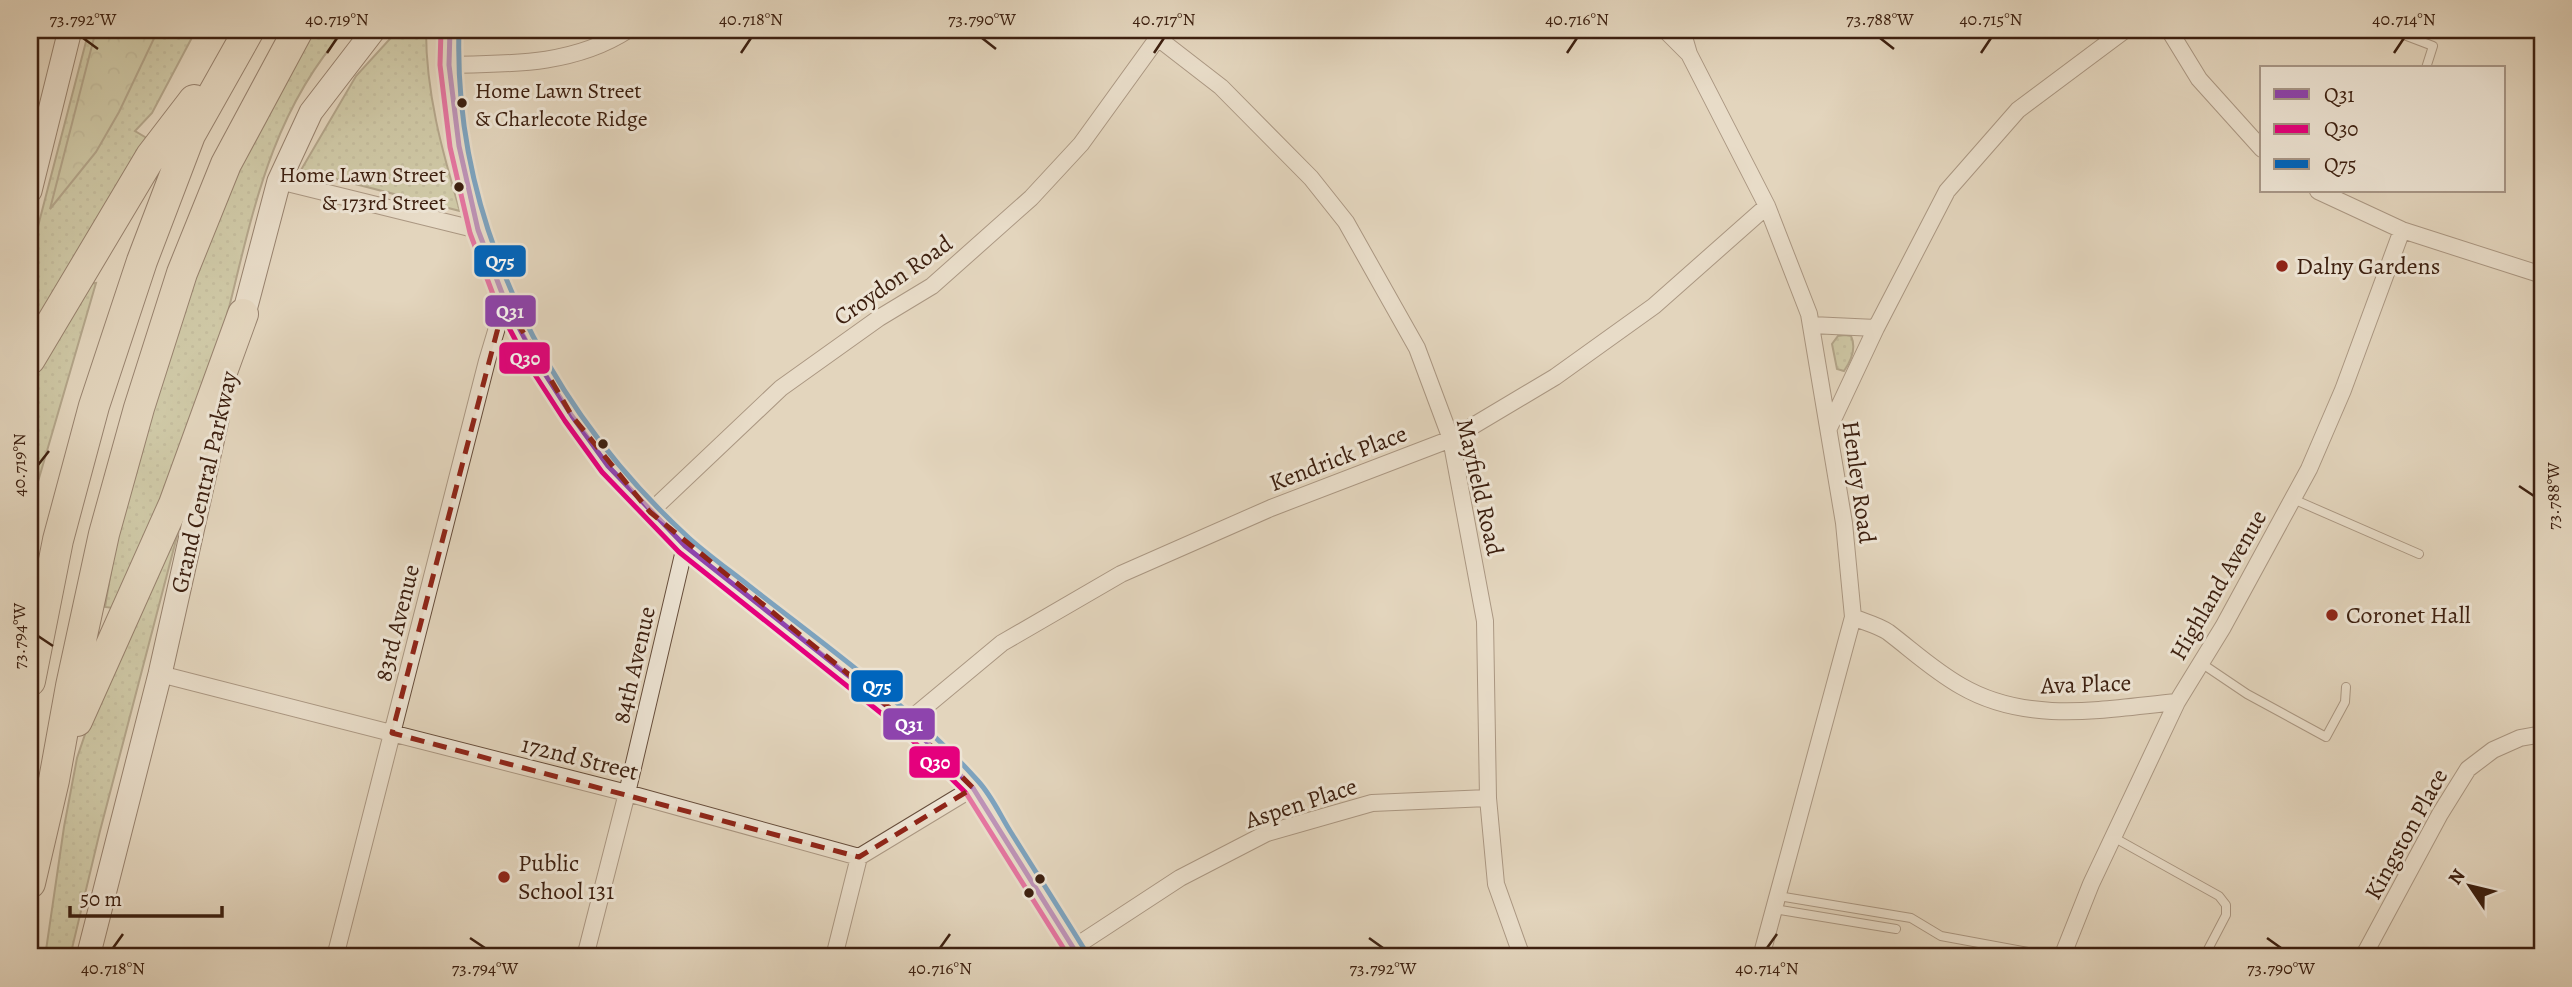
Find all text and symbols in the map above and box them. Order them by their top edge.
text: 73.792°W [49,7,117,31]
text: 40.719°N [305,7,369,31]
text: 40.718°N [719,7,783,31]
text: 73.790°W [948,7,1016,31]
text: 40.717°N [1133,7,1195,31]
text: 40.716°N [1545,7,1609,31]
text: 73.788°W [1846,7,1914,31]
text: 40.715°N [1959,7,2023,31]
text: 40.714°N [2372,7,2436,31]
legend [2260,66,2506,192]
place label: Home Lawn Street & Charlecote Ridge [475,76,648,134]
text: Q31 [2324,81,2355,109]
marker: Home Lawn Street & Charlecote Ridge [455,96,469,110]
text: Q30 [2324,115,2359,143]
text: Q75 [2324,151,2357,179]
place label: Home Lawn Street & 173rd Street [279,160,446,218]
marker: Home Lawn Street & 173rd Street [452,180,466,194]
street label: Croydon Road [827,227,959,333]
line badge: Q75 [473,244,527,278]
text: Q75 [485,249,515,275]
place label: Dalny Gardens [2296,250,2440,282]
marker: Dalny Gardens [2274,258,2290,274]
line badge: Q31 [484,294,537,328]
text: Q31 [496,299,524,325]
line badge: Q30 [498,341,551,375]
text: Q30 [510,346,541,372]
street label: Grand Central Parkway [163,368,245,596]
street label: Mayfield Road [1449,415,1511,559]
street label: Kendrick Place [1265,417,1411,499]
street label: Henley Road [1835,419,1883,546]
text: 40.719°N [7,433,31,497]
unlabelled marker [596,437,610,451]
text: 73.788°W [2541,462,2565,530]
street label: Highland Avenue [2162,504,2274,666]
street label: 83rd Avenue [367,561,427,685]
place label: Coronet Hall [2346,599,2471,631]
text: 73.794°W [7,602,31,669]
street label: 84th Avenue [605,603,663,727]
marker: Coronet Hall [2324,607,2340,623]
street label: Ava Place [2039,666,2132,702]
line badge: Q75 [850,669,904,703]
text: Q75 [862,674,892,700]
line badge: Q31 [882,707,936,741]
text: Q31 [895,712,923,738]
street label: 172nd Street [518,728,642,788]
line badge: Q30 [908,745,961,779]
text: Q30 [920,750,951,776]
street label: Kingston Place [2357,763,2455,905]
street label: Aspen Place [1240,770,1361,836]
place label: Public School 131 [518,847,614,907]
north arrow [2436,850,2506,920]
text: N [2442,864,2472,890]
marker: Public School 131 [496,869,512,885]
unlabelled marker [1033,872,1047,886]
scale bar [70,875,222,919]
text: 50 m [80,885,122,913]
unlabelled marker [1022,886,1036,900]
text: 40.718°N [81,956,145,980]
text: 73.794°W [452,956,519,980]
text: 40.716°N [908,956,972,980]
text: 73.792°W [1349,956,1417,980]
text: 40.714°N [1735,956,1799,980]
text: 73.790°W [2247,956,2315,980]

